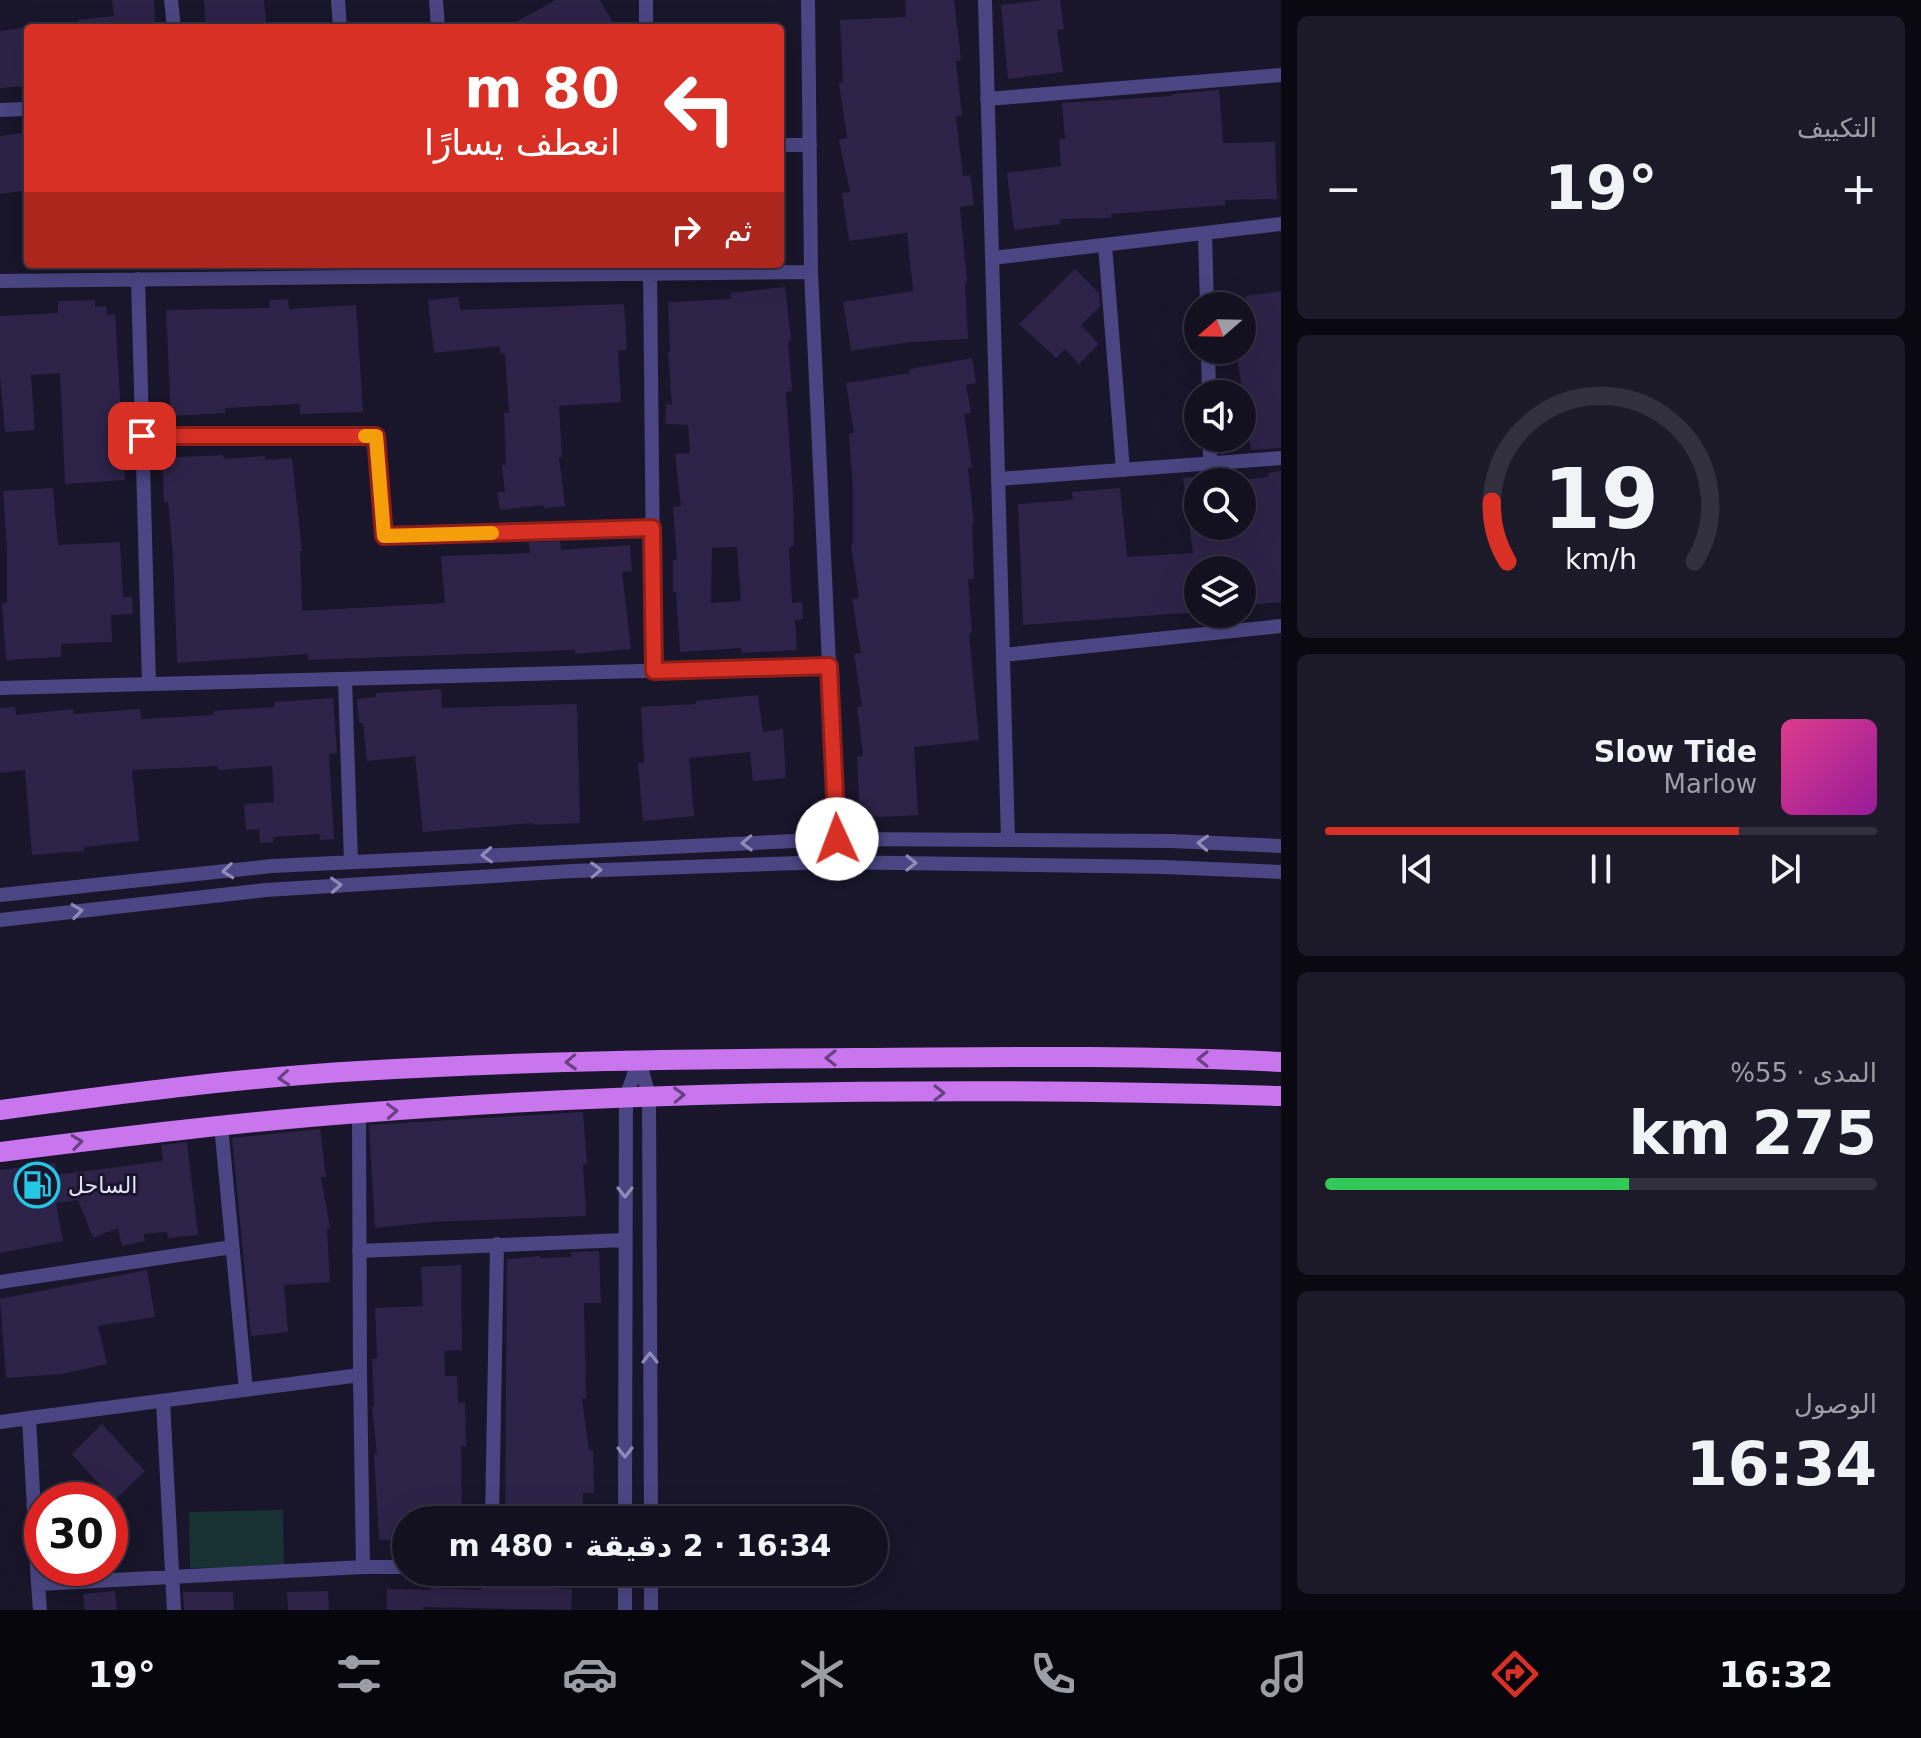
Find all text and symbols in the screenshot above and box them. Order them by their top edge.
text: 80 m [464,55,620,120]
icon: left [648,56,752,160]
text: التكييف [1797,113,1877,143]
text: انعطف يسارًا [424,122,620,163]
text: 19° [1544,153,1658,223]
text: − [1325,163,1362,214]
text: + [1840,163,1877,214]
icon: right [664,208,708,252]
text: ثم [724,213,752,248]
north arrow [1184,292,1256,364]
map controls [1184,292,1256,628]
button: sound [1184,380,1256,452]
pin [108,402,176,470]
icon: arrive [120,414,164,458]
text: 19 [1543,451,1659,548]
button: search [1184,468,1256,540]
text: km/h [1565,542,1637,576]
button: layers [1184,556,1256,628]
text: Slow Tide [1594,734,1757,769]
text: Marlow [1664,769,1757,799]
position arrow [795,797,879,881]
one-way arrow [740,834,753,851]
one-way arrow [1196,834,1209,851]
one-way arrow [480,846,493,863]
icon: previous [1395,847,1439,891]
icon: pause [1579,847,1623,891]
icon: next [1763,847,1807,891]
one-way arrow [905,855,918,872]
one-way arrow [590,861,603,878]
one-way arrow [221,862,234,879]
one-way arrow [330,877,343,894]
one-way arrow [71,903,84,920]
one-way arrow [824,1049,837,1067]
one-way arrow [1196,1050,1209,1068]
one-way arrow [564,1053,577,1070]
text: المدى · 55% [1730,1058,1877,1088]
one-way arrow [277,1069,290,1086]
one-way arrow [933,1084,946,1102]
one-way arrow [673,1087,686,1104]
text: 275 km [1628,1098,1877,1168]
one-way arrow [386,1102,399,1119]
one-way arrow [71,1134,84,1151]
fuel station icon: الساحل [13,1161,61,1209]
place label: الساحل [68,1173,137,1198]
one-way arrow [616,1186,634,1199]
one-way arrow [641,1351,659,1364]
text: الوصول [1794,1389,1877,1419]
text: 16:34 [1686,1429,1877,1499]
one-way arrow [616,1446,634,1459]
speed limit sign: 30 [24,1482,128,1586]
text: 16:34 · 2 دقيقة · 480 m [449,1528,831,1563]
icon: filters [331,1646,387,1702]
icon: car [562,1646,618,1702]
icon: climate [794,1646,850,1702]
icon: phone [1025,1646,1081,1702]
icon: music [1256,1646,1312,1702]
icon: directions [1487,1646,1543,1702]
text: 19° [88,1654,156,1695]
text: 16:32 [1719,1654,1833,1695]

